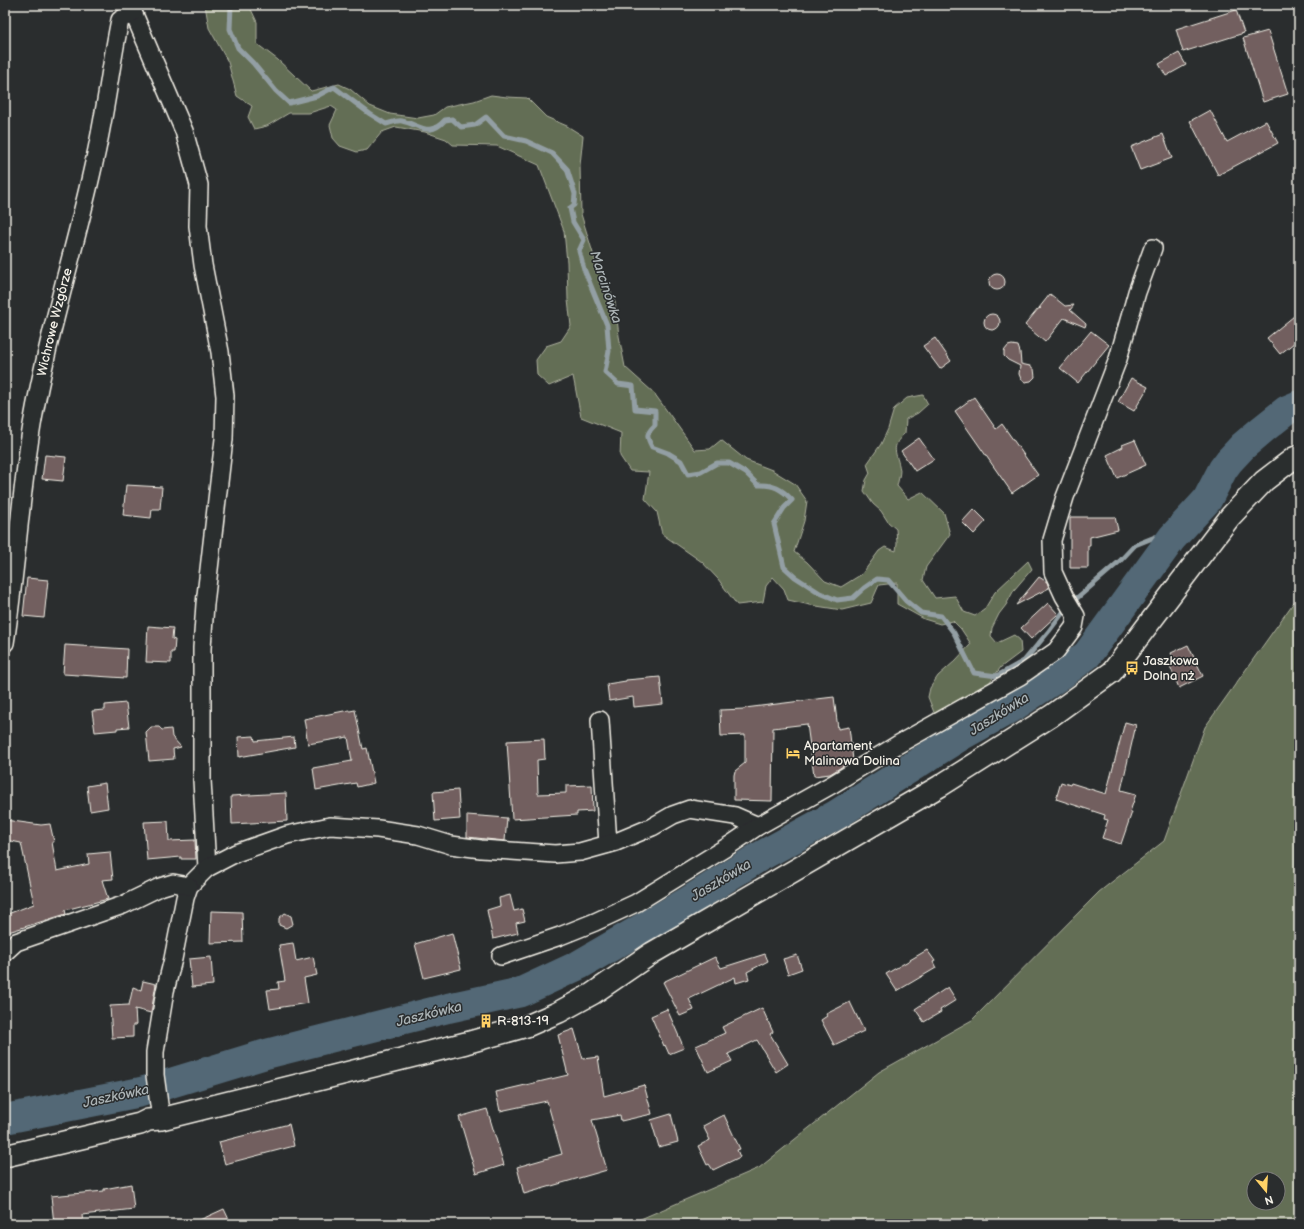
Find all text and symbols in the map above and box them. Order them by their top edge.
water label: Marcinówka [586,249,626,325]
street label: Wichrowe Wzgórze [34,266,76,378]
place label: Jaszkowa Dolna nż [1143,653,1199,684]
bus stop icon: Jaszkowa Dolna nż [1124,660,1140,676]
water label: Jaszkówka [965,689,1032,740]
place label: Apartament Malinowa Dolina [804,738,900,769]
hotel icon: Apartament Malinowa Dolina [785,745,801,761]
water label: Jaszkówka [687,855,754,905]
water label: Jaszkówka [393,998,464,1031]
building icon: R-813-19 [478,1013,494,1029]
place label: R-813-19 [497,1013,549,1029]
water label: Jaszkówka [80,1081,151,1112]
north arrow [1246,1171,1286,1211]
text: N [1263,1193,1275,1207]

